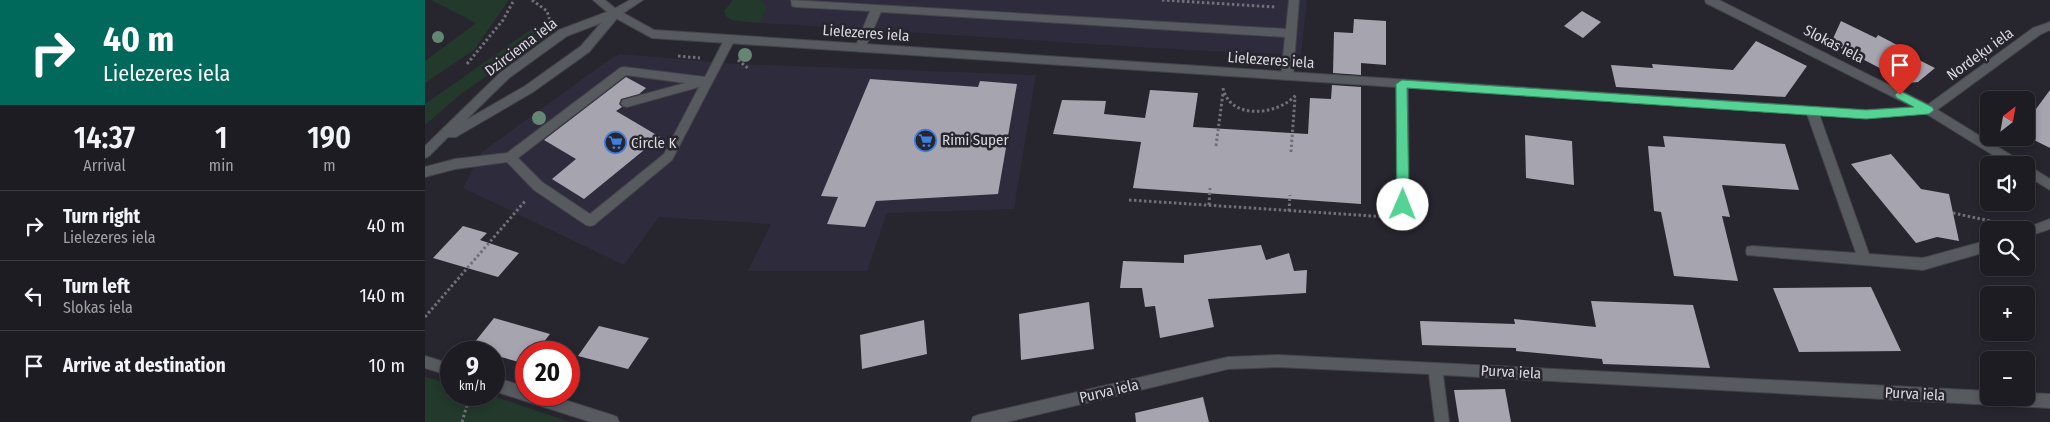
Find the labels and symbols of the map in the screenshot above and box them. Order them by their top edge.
street label: Dzirciema iela [481,14,561,80]
street label: Lielezeres iela [822,21,910,45]
street label: Slokas iela [1801,21,1867,67]
street label: Nordeķu iela [1943,24,2017,85]
pin [1879,44,1921,95]
street label: Lielezeres iela [1227,48,1315,72]
north arrow [1980,91,2035,146]
supermarket icon: Rimi Super [914,128,938,152]
supermarket icon: Circle K [603,131,627,155]
place label: Rimi Super [942,131,1009,149]
place label: Circle K [631,134,676,152]
position arrow [1376,178,1428,230]
speed limit sign: 20 [515,341,580,406]
street label: Purva iela [1480,361,1542,383]
street label: Purva iela [1078,375,1140,407]
street label: Purva iela [1884,383,1946,405]

